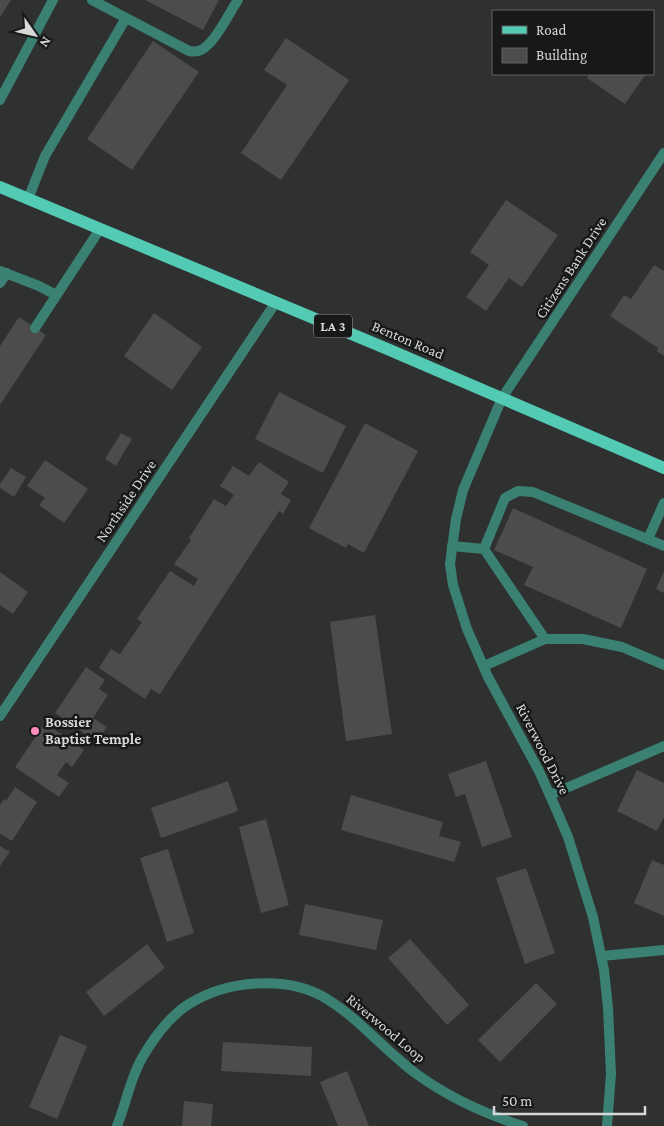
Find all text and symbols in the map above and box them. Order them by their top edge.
north arrow [10,10,60,60]
legend [492,10,654,75]
text: Road [536,22,567,38]
text: N [36,34,55,51]
text: Building [536,47,587,64]
street label: Citizens Bank Drive [532,214,610,321]
road number: LA 3 [314,314,352,338]
street label: Benton Road [370,318,446,362]
street label: Northside Drive [93,457,160,545]
street label: Riverwood Drive [513,701,573,798]
place label: Bossier Baptist Temple [45,714,141,747]
marker: Bossier Baptist Temple [29,725,41,737]
street label: Riverwood Loop [343,990,429,1066]
scale bar [494,1084,645,1116]
text: 50 m [502,1093,532,1109]

